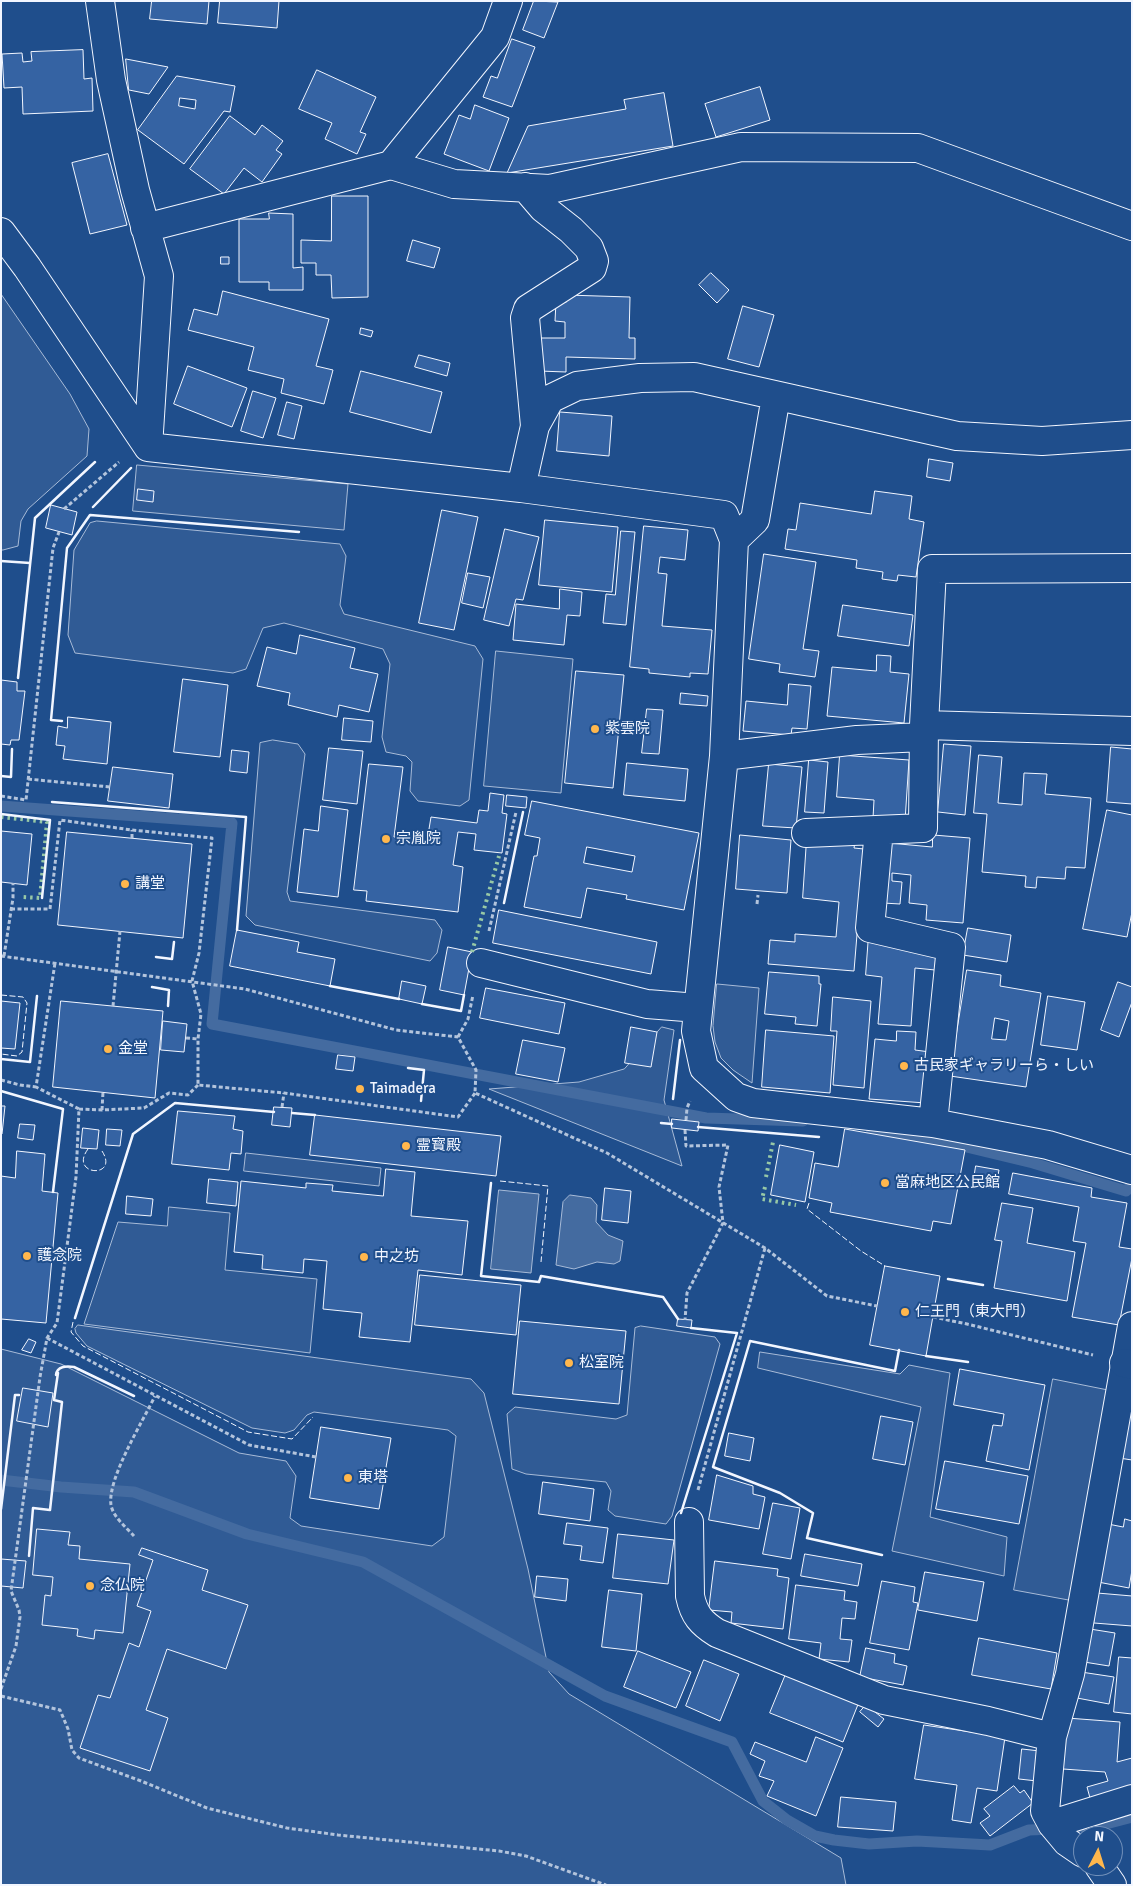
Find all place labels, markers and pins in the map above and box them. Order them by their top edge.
place label: 紫雲院 [605,720,650,738]
marker: 紫雲院 [589,723,601,735]
place label: 宗胤院 [396,830,441,848]
marker: 宗胤院 [380,833,392,845]
place label: 講堂 [135,875,165,893]
marker: 講堂 [119,878,131,890]
place label: 金堂 [118,1040,148,1058]
marker: 金堂 [102,1043,114,1055]
place label: 古民家ギャラリーら・しい [914,1057,1094,1075]
marker: 古民家ギャラリーら・しい [898,1060,910,1072]
place label: Taimadera [370,1080,436,1098]
marker: Taimadera [354,1083,366,1095]
place label: 霊寳殿 [416,1137,461,1155]
marker: 霊寳殿 [400,1140,412,1152]
place label: 當麻地区公民館 [895,1174,1000,1192]
marker: 當麻地区公民館 [879,1177,891,1189]
place label: 護念院 [37,1247,82,1265]
place label: 中之坊 [374,1248,419,1266]
marker: 護念院 [21,1250,33,1262]
marker: 中之坊 [358,1251,370,1263]
place label: 仁王門（東大門） [915,1303,1035,1321]
marker: 仁王門（東大門） [899,1306,911,1318]
place label: 松室院 [579,1354,624,1372]
marker: 松室院 [563,1357,575,1369]
place label: 東塔 [358,1469,388,1487]
marker: 東塔 [342,1472,354,1484]
place label: 念仏院 [100,1577,145,1595]
marker: 念仏院 [84,1580,96,1592]

